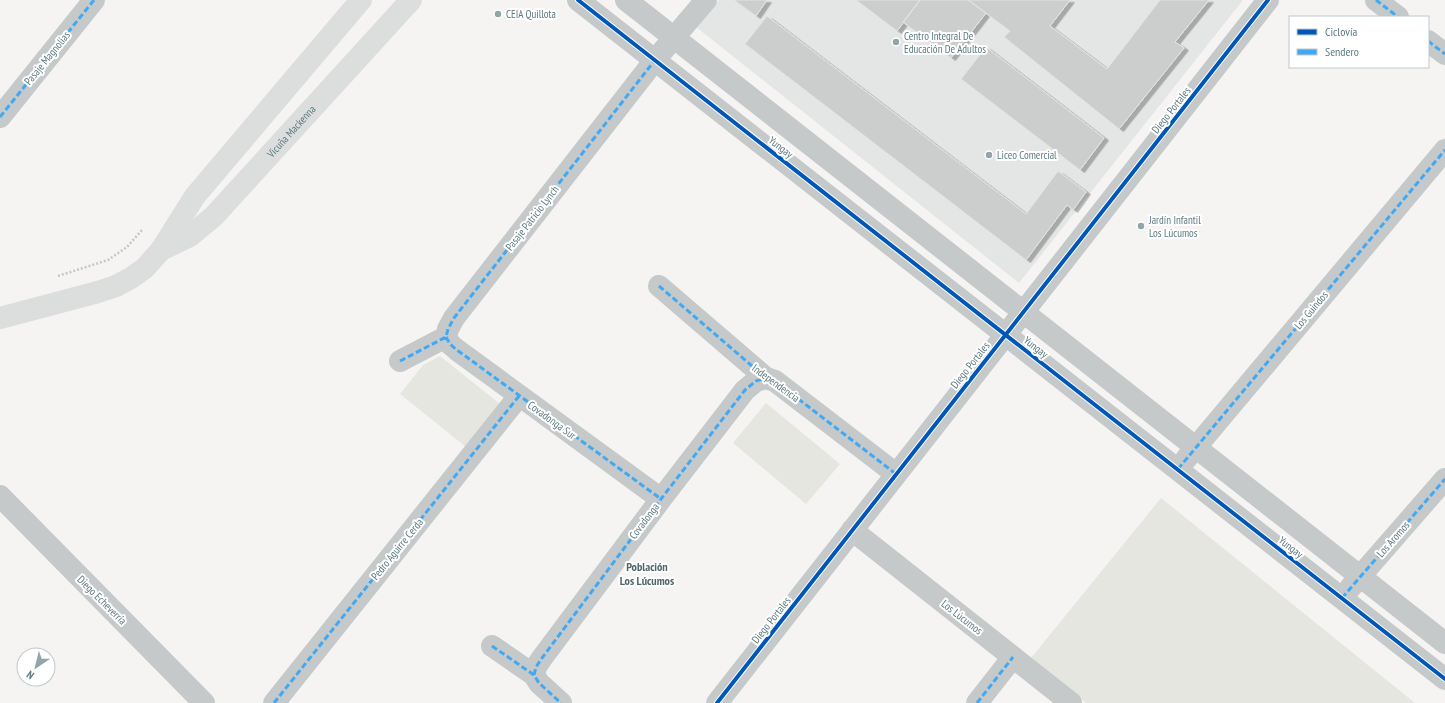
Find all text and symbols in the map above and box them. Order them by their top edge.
place label: CEIA Quillota [506,7,556,21]
marker: CEIA Quillota [493,9,503,19]
legend [1289,16,1429,68]
text: Ciclovía [1325,24,1357,39]
street label: Pasaje Magnolias [21,28,73,88]
place label: Centro Integral De Educación De Adultos [904,29,986,56]
marker: Centro Integral De Educación De Adultos [891,37,901,47]
text: Sendero [1325,44,1359,59]
street label: Diego Portales [1148,84,1194,136]
street label: Vicuña Mackenna [263,102,319,161]
street label: Yungay [766,133,797,161]
place label: Liceo Comercial [997,148,1057,162]
marker: Liceo Comercial [984,150,994,160]
street label: Pasaje Patricio Lynch [502,183,562,253]
place label: Jardín Infantil Los Lúcumos [1148,213,1201,240]
marker: Jardín Infantil Los Lúcumos [1136,221,1146,231]
street label: Los Guindos [1291,288,1331,332]
street label: Yungay [1021,333,1052,361]
street label: Diego Portales [947,339,993,391]
street label: Independencia [749,361,803,405]
street label: Covadonga Sur [525,398,579,442]
street label: Covadonga [626,500,662,542]
street label: Pedro Aguirre Cerda [368,515,426,583]
street label: Los Aromos [1374,518,1413,560]
street label: Yungay [1276,533,1307,561]
district label: Población Los Lúcumos [620,559,674,588]
street label: Diego Echeverría [74,572,130,628]
street label: Diego Portales [748,594,794,646]
street label: Los Lúcumos [939,597,986,638]
north arrow [16,647,56,687]
text: N [24,668,37,683]

